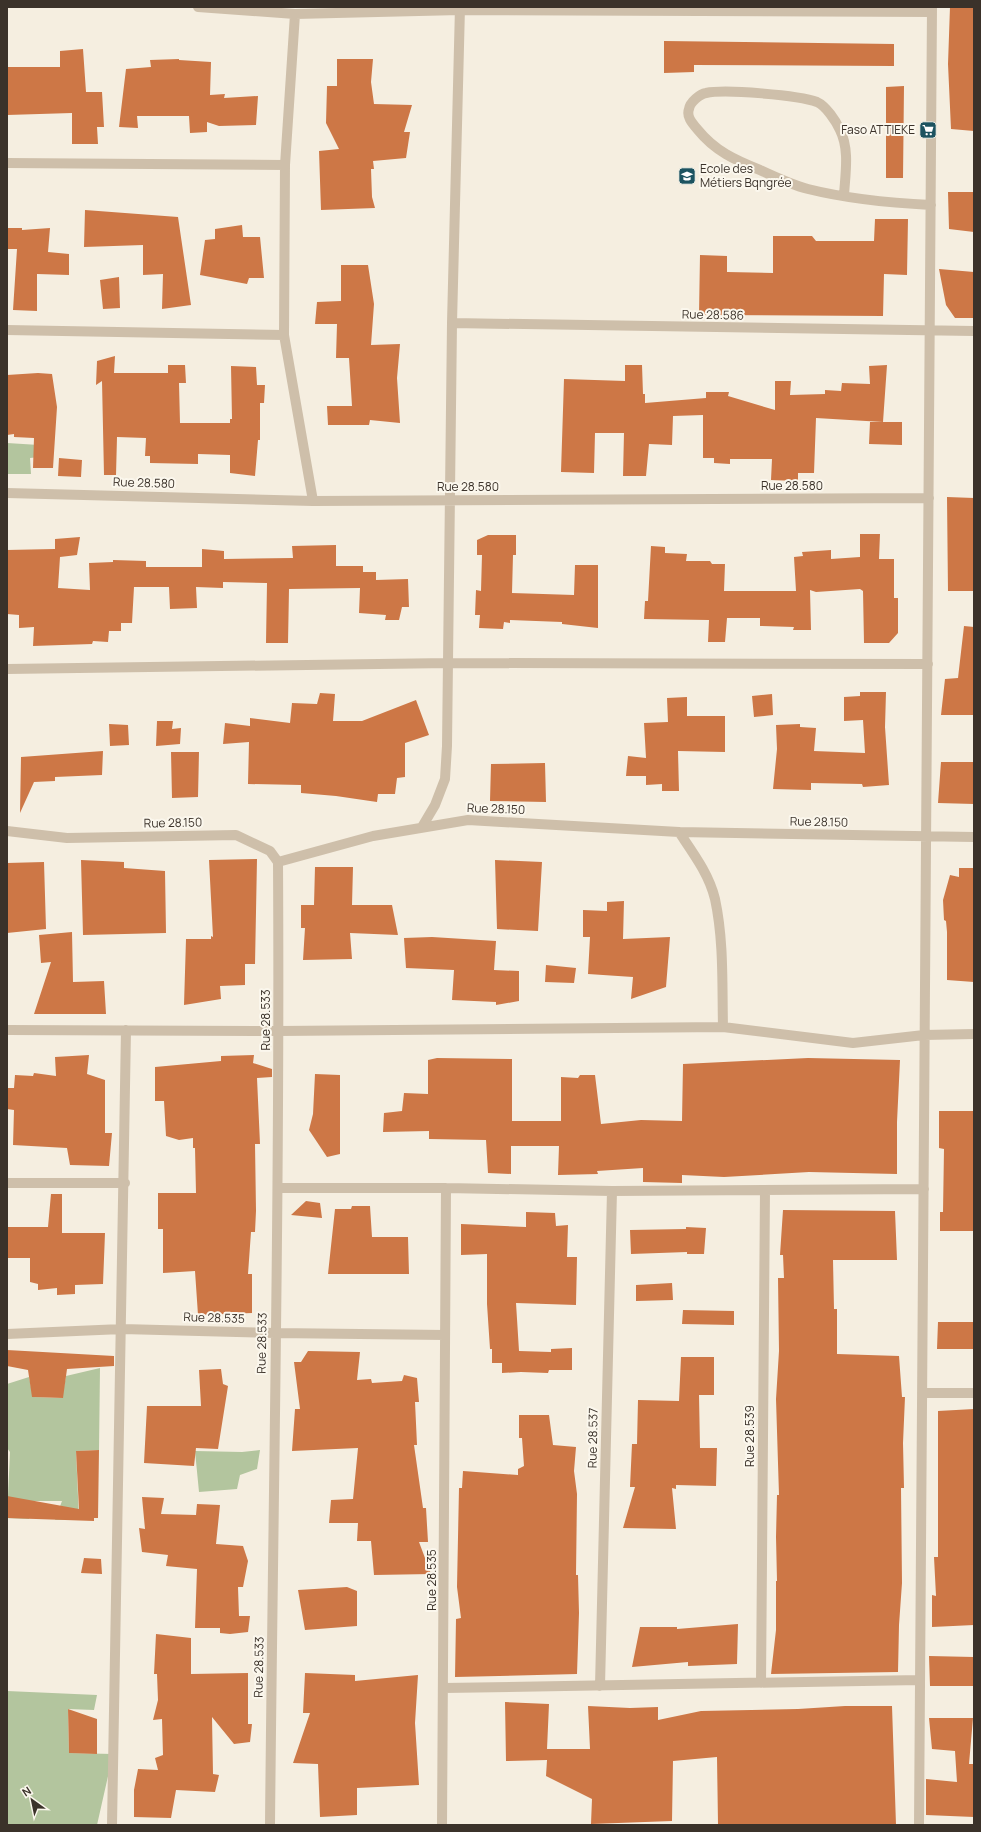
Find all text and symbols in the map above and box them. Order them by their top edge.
supermarket icon: Faso ATTIEKE [918,120,938,140]
place label: Faso ATTIEKE [841,121,915,138]
place label: Ecole des Métiers Bqngrée [700,160,792,191]
school or university icon: Ecole des Métiers Bqngrée [677,166,697,186]
street label: Rue 28.586 [682,305,744,324]
street label: Rue 28.580 [113,473,175,492]
street label: Rue 28.580 [761,477,823,494]
street label: Rue 28.580 [437,478,499,495]
street label: Rue 28.150 [467,799,526,818]
street label: Rue 28.150 [790,812,848,831]
street label: Rue 28.150 [144,813,202,832]
street label: Rue 28.533 [257,989,274,1051]
street label: Rue 28.535 [183,1308,245,1327]
street label: Rue 28.533 [252,1312,271,1374]
street label: Rue 28.539 [741,1405,758,1467]
street label: Rue 28.537 [583,1408,602,1468]
street label: Rue 28.535 [423,1549,440,1611]
street label: Rue 28.533 [249,1636,268,1698]
north arrow [12,1780,52,1820]
text: N [19,1783,34,1800]

